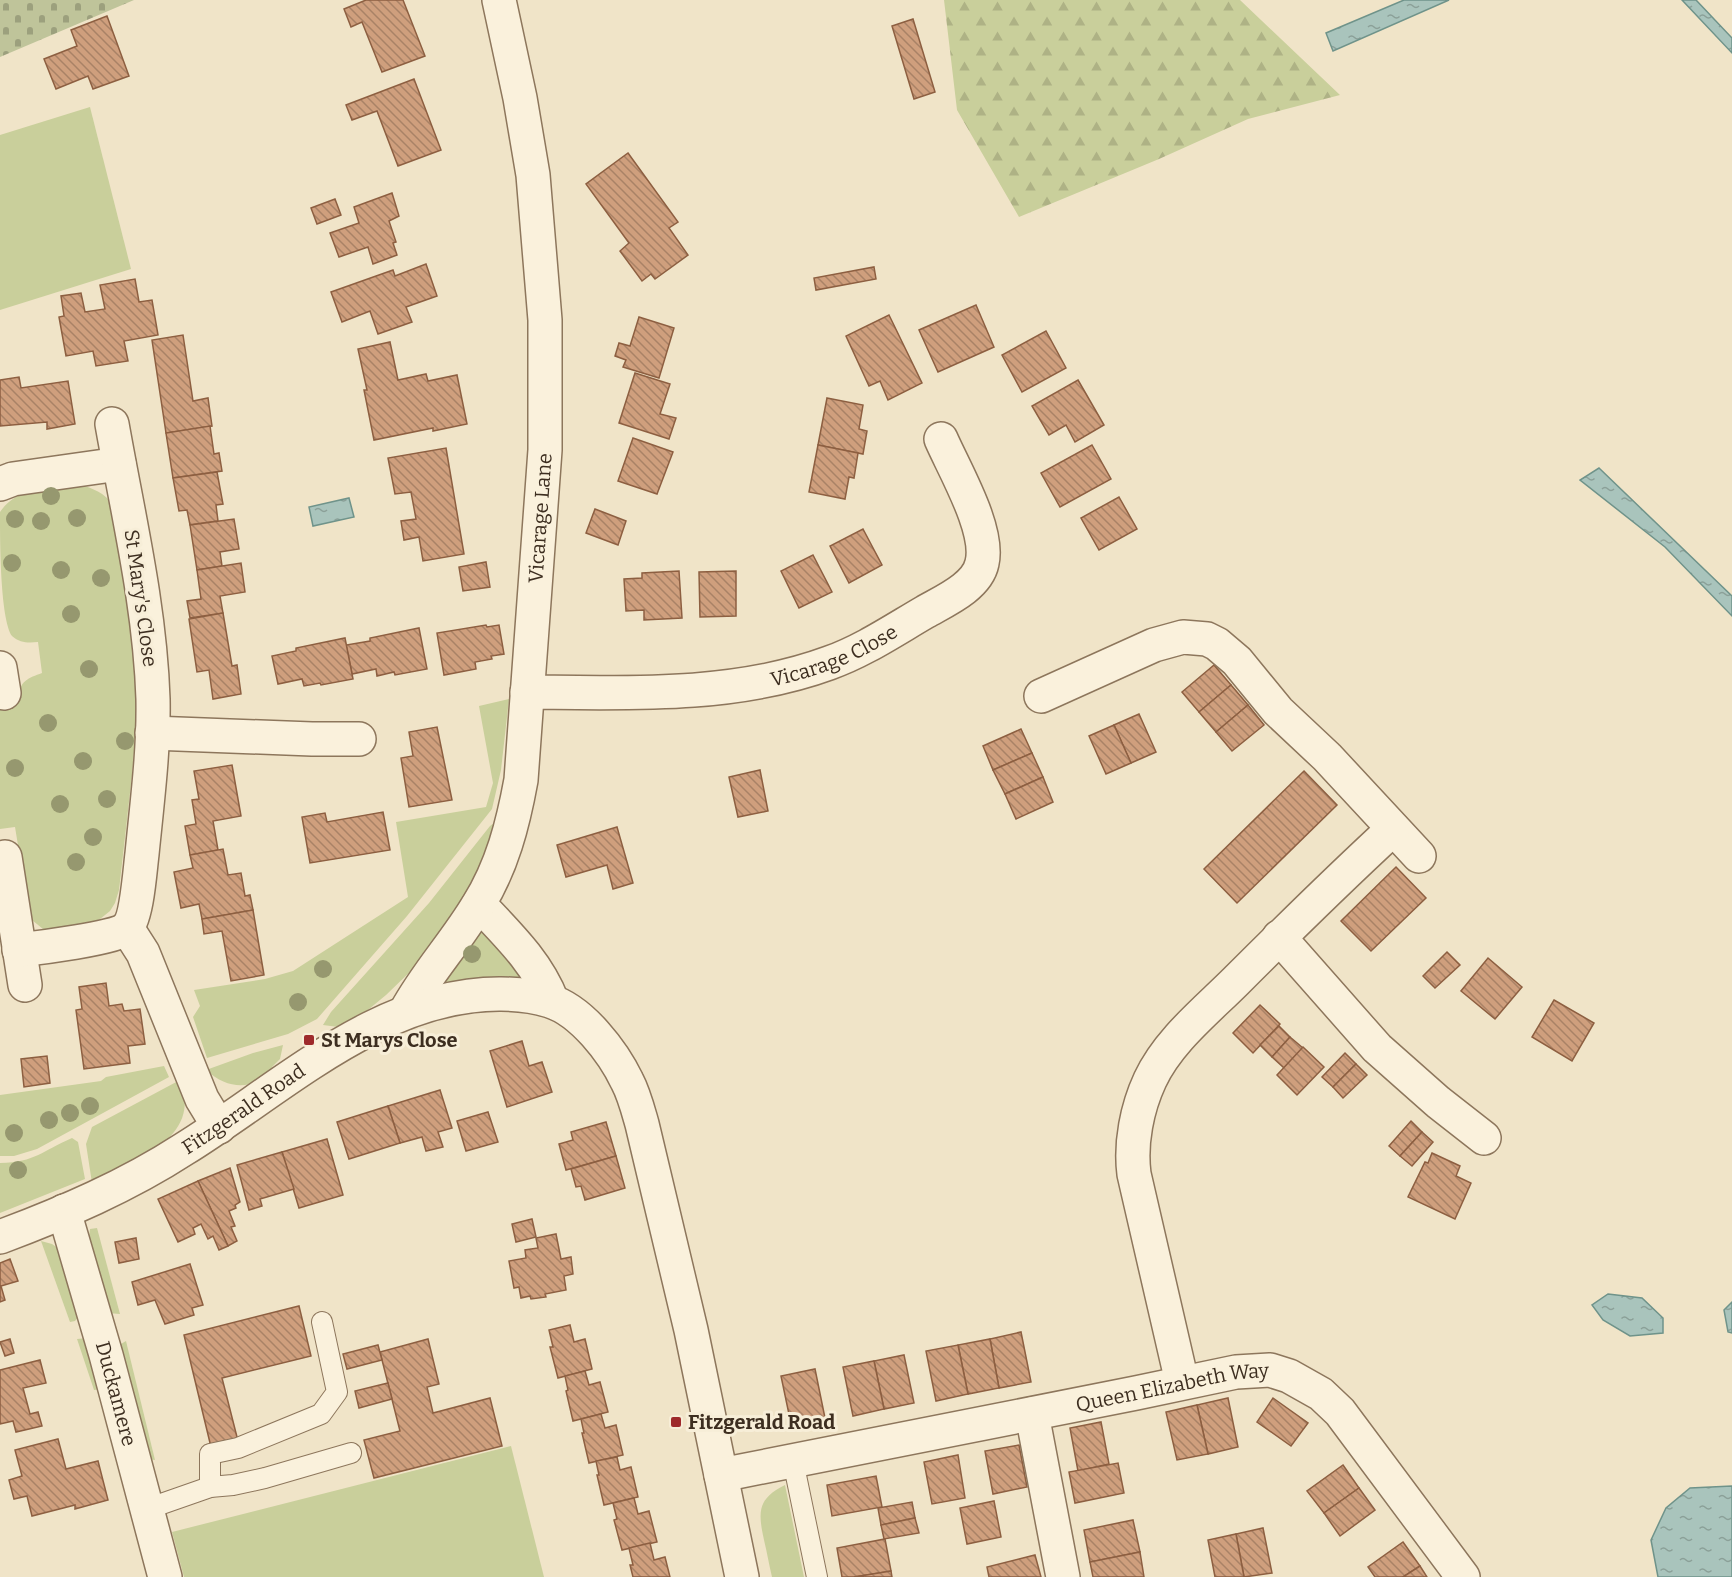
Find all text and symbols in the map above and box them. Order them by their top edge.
street label: Vicarage Lane [523,452,557,584]
street label: St Mary's Close [119,528,163,668]
street label: Vicarage Close [768,619,901,691]
place label: St Marys Close [321,1028,458,1052]
marker: St Marys Close [302,1033,316,1047]
street label: Fitzgerald Road [177,1058,309,1159]
street label: Duckamere [91,1338,142,1449]
street label: Queen Elizabeth Way [1074,1358,1270,1417]
place label: Fitzgerald Road [688,1410,835,1434]
marker: Fitzgerald Road [669,1415,683,1429]

